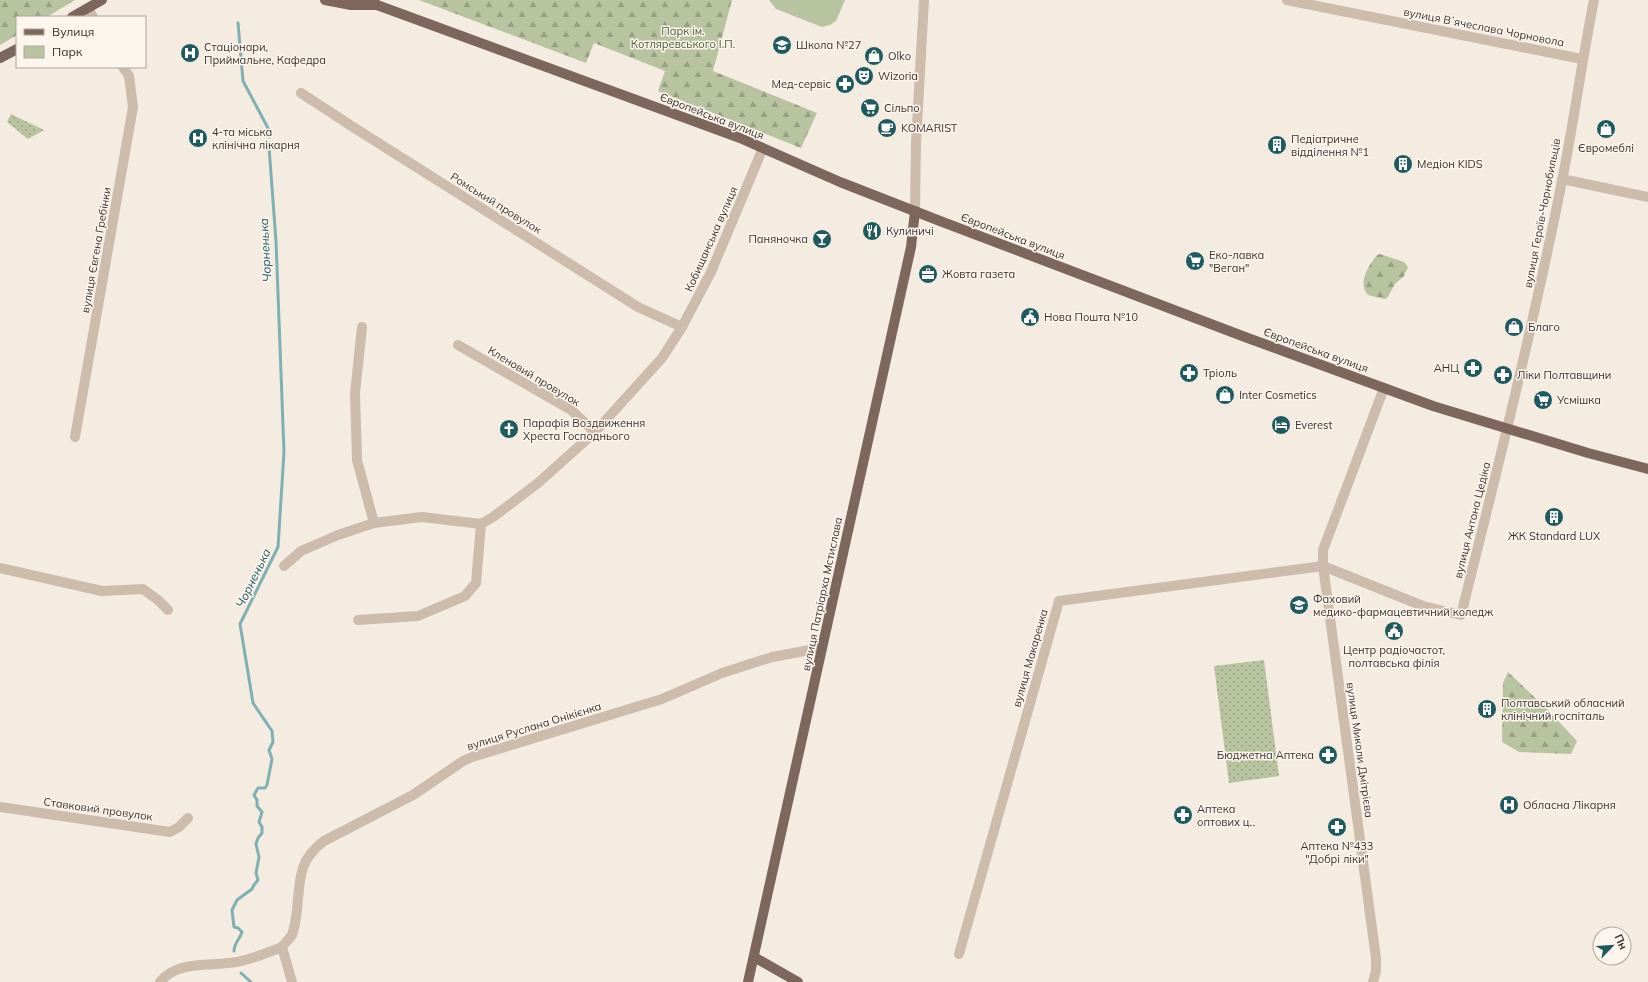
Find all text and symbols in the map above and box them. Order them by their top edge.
street label: вулиця Вʼячеслава Чорновола [1402,5,1566,49]
legend [16,16,146,68]
text: Вулиця [52,24,94,39]
park label: Парк ім. Котляревського І.П. [631,24,735,51]
school or university icon: Школа №27 [771,34,793,56]
place label: Школа №27 [796,38,861,52]
place label: Стаціонари, Приймальне, Кафедра [204,40,326,67]
hospital icon: Стаціонари, Приймальне, Кафедра [179,42,201,64]
text: Парк [52,44,83,59]
shop icon: Olko [863,45,885,67]
place label: Olko [888,49,911,63]
theatre icon: Wizoria [853,65,875,87]
place label: Wizoria [878,69,918,83]
pharmacy icon: Мед-сервіс [834,73,856,95]
place label: Мед-сервіс [771,77,831,91]
street label: Європейська вулиця [658,90,766,142]
supermarket icon: Сільпо [859,97,881,119]
place label: Сільпо [884,101,920,115]
cafe icon: KOMARIST [876,117,898,139]
shop icon: Євромеблі [1595,118,1617,140]
place label: KOMARIST [901,121,958,135]
place label: 4-та міська клінічна лікарня [212,125,300,152]
hospital icon: 4-та міська клінічна лікарня [187,127,209,149]
place label: Педіатричне відділення №1 [1291,132,1369,159]
building icon: Педіатричне відділення №1 [1266,134,1288,156]
street label: вулиця Героїв-Чорнобильців [1521,137,1563,289]
place label: Євромеблі [1578,141,1634,155]
building icon: Медіон KIDS [1392,153,1414,175]
place label: Медіон KIDS [1417,157,1483,171]
street label: Ромський провулок [448,169,544,237]
street label: Кобищанська вулиця [681,184,741,294]
street label: вулиця Євгена Гребінки [78,186,114,314]
street label: Європейська вулиця [959,210,1067,262]
water label: Чорненька [256,218,274,282]
restaurant icon: Кулиничі [861,220,883,242]
place label: Кулиничі [886,224,934,238]
bar icon: Паняночка [811,228,833,250]
place label: Паняночка [748,232,808,246]
place label: Еко-лавка "Веган" [1209,248,1264,275]
supermarket icon: Еко-лавка "Веган" [1184,250,1206,272]
office icon: Жовта газета [917,263,939,285]
place label: Жовта газета [942,267,1015,281]
public building icon: Нова Пошта №10 [1019,306,1041,328]
place label: Нова Пошта №10 [1044,310,1138,324]
shop icon: Благо [1503,316,1525,338]
place label: Благо [1528,320,1560,334]
street label: Європейська вулиця [1262,325,1370,375]
street label: Кленовий провулок [485,343,583,409]
pharmacy icon: АНЦ [1462,357,1484,379]
place label: АНЦ [1434,361,1459,375]
pharmacy icon: Тріоль [1178,362,1200,384]
pharmacy icon: Ліки Полтавщини [1492,364,1514,386]
place label: Тріоль [1203,366,1237,380]
place label: Ліки Полтавщини [1517,368,1611,382]
shop icon: Inter Cosmetics [1214,384,1236,406]
place label: Inter Cosmetics [1239,388,1317,402]
supermarket icon: Усмішка [1532,389,1554,411]
place label: Усмішка [1556,393,1601,407]
hotel icon: Everest [1270,414,1292,436]
place label: Парафія Воздвиження Хреста Господнього [523,416,645,443]
church icon: Парафія Воздвиження Хреста Господнього [498,418,520,440]
place label: Everest [1295,418,1332,432]
street label: вулиця Антона Цедіка [1451,460,1493,580]
building icon: ЖК Standard LUX [1543,506,1565,528]
street label: вулиця Патріарха Мстислава [799,516,845,672]
place label: ЖК Standard LUX [1508,529,1601,543]
water label: Чорненька [232,546,274,610]
place label: Фаховий медико-фармацевтичний коледж [1313,592,1493,619]
school or university icon: Фаховий медико-фармацевтичний коледж [1288,594,1310,616]
street label: вулиця Макаренка [1009,607,1051,709]
public building icon: Центр радіочастот, полтавська філія [1383,620,1405,642]
place label: Центр радіочастот, полтавська філія [1343,643,1445,670]
street label: вулиця Миколи Дмітрієва [1344,681,1376,819]
place label: Полтавський обласний клінічний госпіталь [1501,696,1625,723]
building icon: Полтавський обласний клінічний госпіталь [1476,698,1498,720]
street label: вулиця Руслана Онікієнка [465,699,603,753]
pharmacy icon: Бюджетна Аптека [1317,744,1339,766]
place label: Бюджетна Аптека [1217,748,1314,762]
street label: Ставковий провулок [43,794,153,824]
hospital icon: Обласна Лікарня [1498,794,1520,816]
place label: Обласна Лікарня [1523,798,1616,812]
place label: Аптека оптових ц‥ [1197,802,1256,829]
pharmacy icon: Аптека оптових ц‥ [1172,804,1194,826]
pharmacy icon: Аптека №433 "Добрі ліки" [1326,816,1348,838]
place label: Аптека №433 "Добрі ліки" [1301,839,1373,866]
north arrow [1592,926,1632,966]
text: Пн [1611,932,1631,952]

